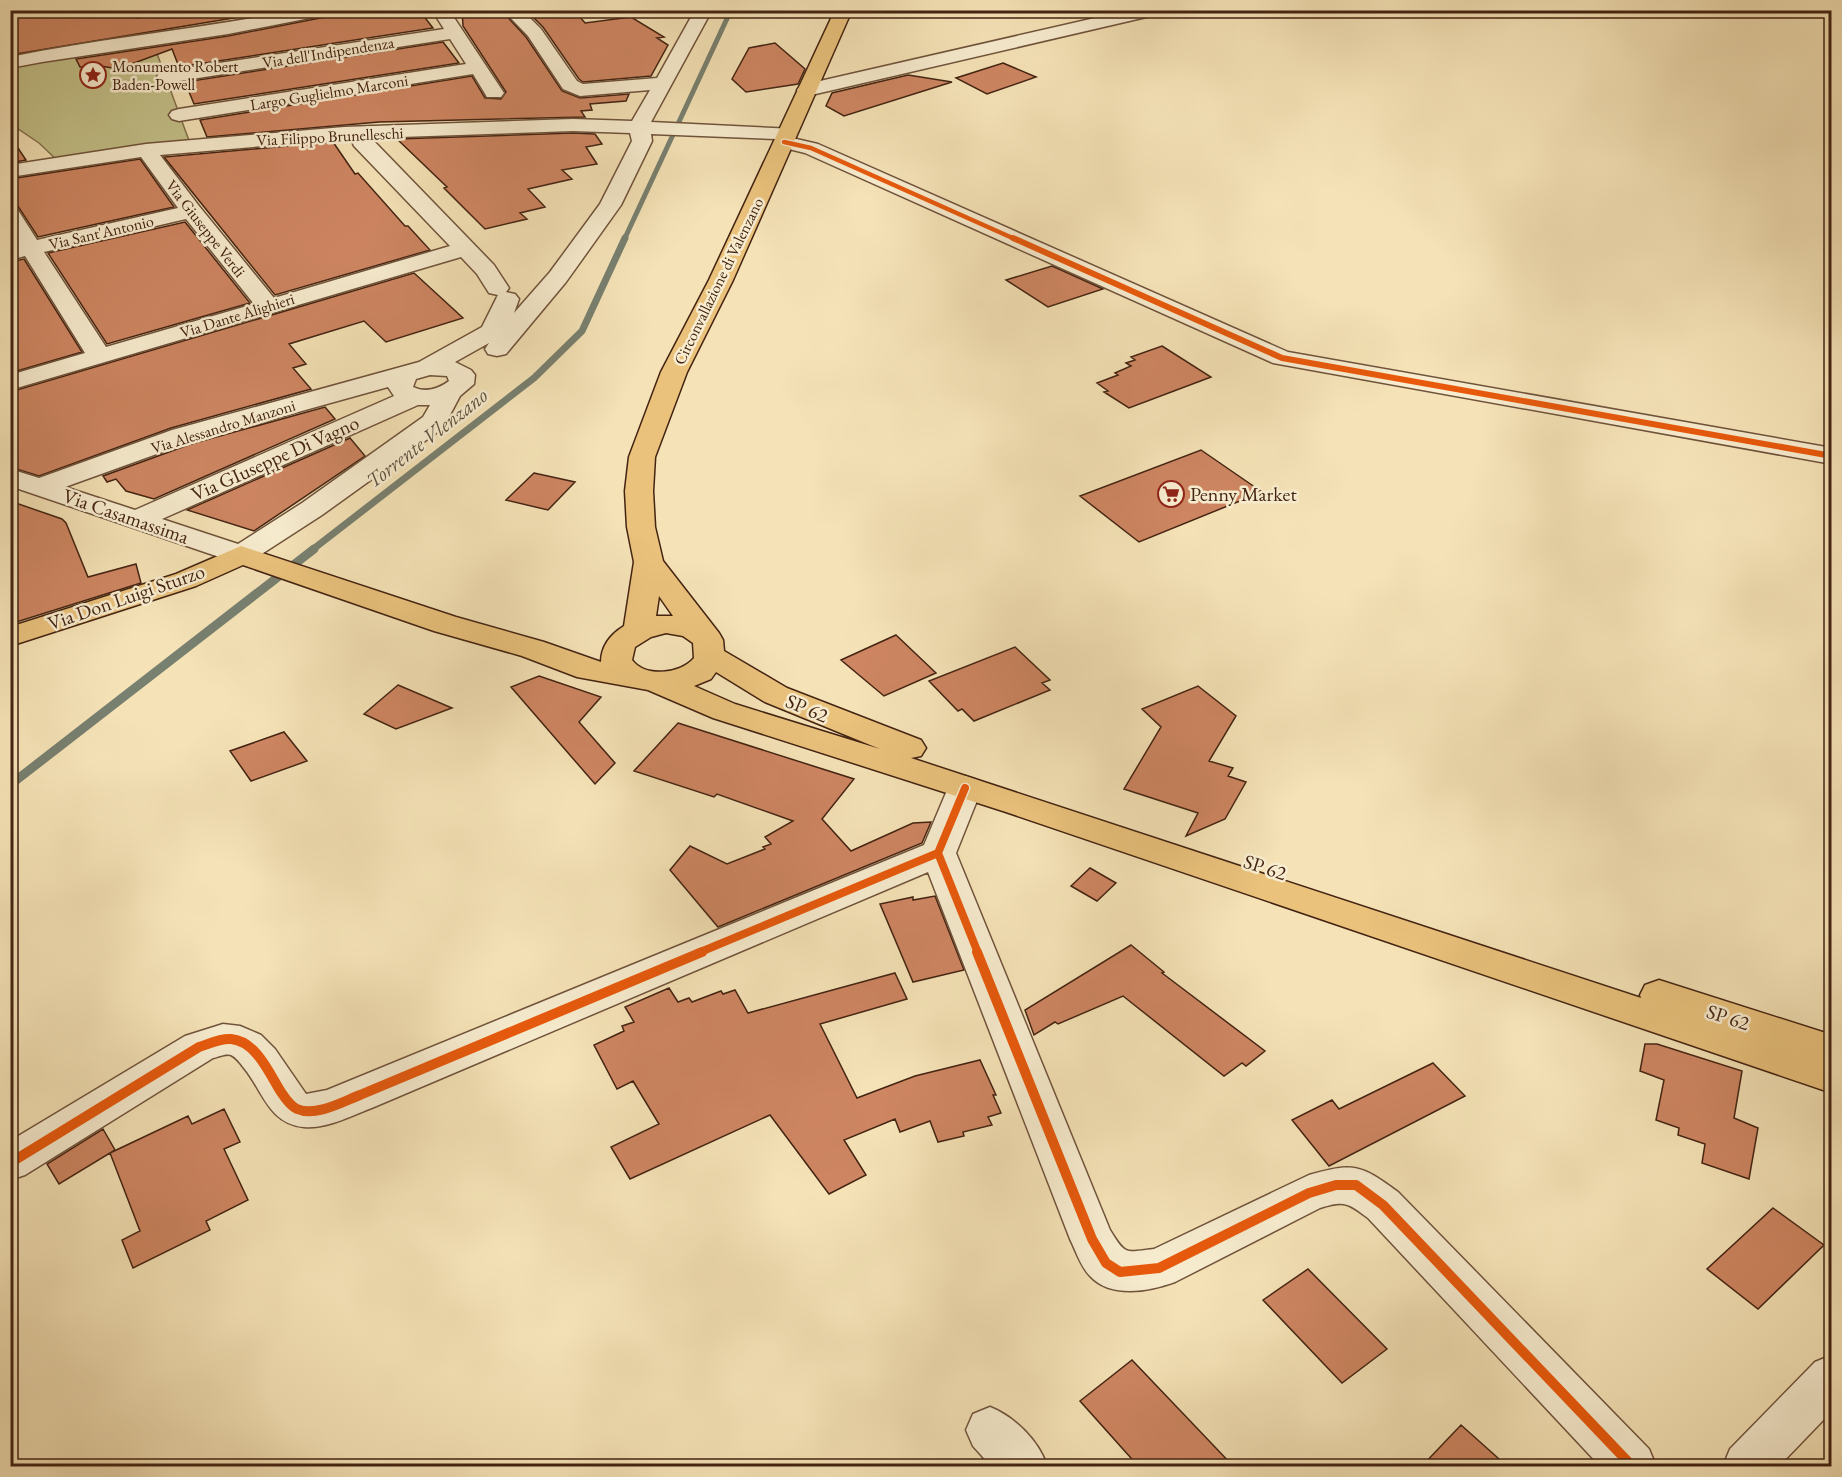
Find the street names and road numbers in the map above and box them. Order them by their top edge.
street label: Via dell'Indipendenza [261,32,396,73]
street label: Largo Guglielmo Marconi [248,70,410,115]
street label: Via Filippo Brunelleschi [256,122,404,151]
street label: Via Giuseppe Verdi [161,175,250,281]
street label: Circonvallazione di Valenzano [669,194,768,368]
street label: Via Sant'Antonio [47,210,156,255]
street label: Via Dante Alighieri [177,288,297,343]
street label: Via Alessandro Manzoni [148,394,298,458]
street label: Via GIuseppe Di Vagno [187,409,363,507]
street label: Via Casamassima [60,482,192,550]
street label: Via Don Luigi Sturzo [44,558,208,636]
street label: SP 62 [782,688,832,729]
street label: SP 62 [1240,848,1290,886]
street label: SP 62 [1703,998,1753,1036]

